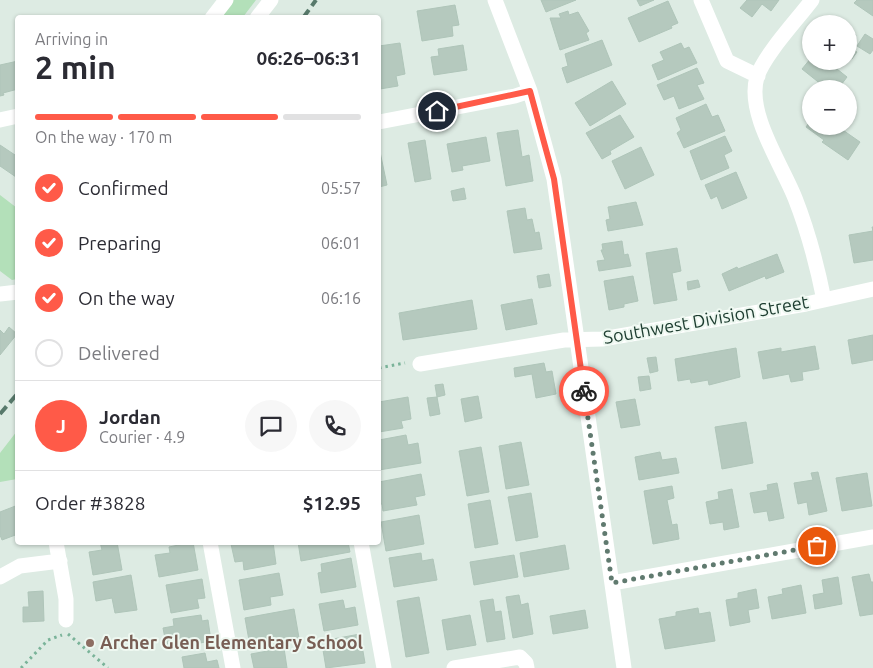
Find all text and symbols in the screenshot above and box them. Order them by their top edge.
map controls [802,15,857,135]
button: + [802,15,857,70]
text: Arriving in [35,30,108,48]
text: 06:26–06:31 [256,47,361,69]
text: 2 min [35,49,116,85]
button: − [802,80,857,135]
pin [416,90,458,132]
icon: home [423,97,451,125]
text: On the way · 170 m [35,128,172,146]
icon: check [35,174,63,202]
text: Confirmed [78,177,169,199]
text: 05:57 [321,179,361,197]
icon: check [35,229,63,257]
text: Preparing [78,232,162,254]
text: 06:01 [321,234,361,252]
icon: check [35,284,63,312]
text: On the way [78,287,175,309]
text: 06:16 [321,289,361,307]
street label: Southwest Division Street [602,291,810,347]
text: Delivered [78,342,160,364]
courier [559,366,609,416]
icon: bike [570,377,598,405]
button: chat [245,400,297,452]
button: phone [309,400,361,452]
text: Jordan [99,406,161,428]
text: J [56,415,66,437]
text: Courier · 4.9 [99,428,185,446]
text: Order #3828 [35,492,145,514]
text: $12.95 [303,492,361,514]
pin [796,525,838,567]
icon: bag [803,532,831,560]
place label: Archer Glen Elementary School [100,632,364,652]
marker: Archer Glen Elementary School [84,637,96,649]

